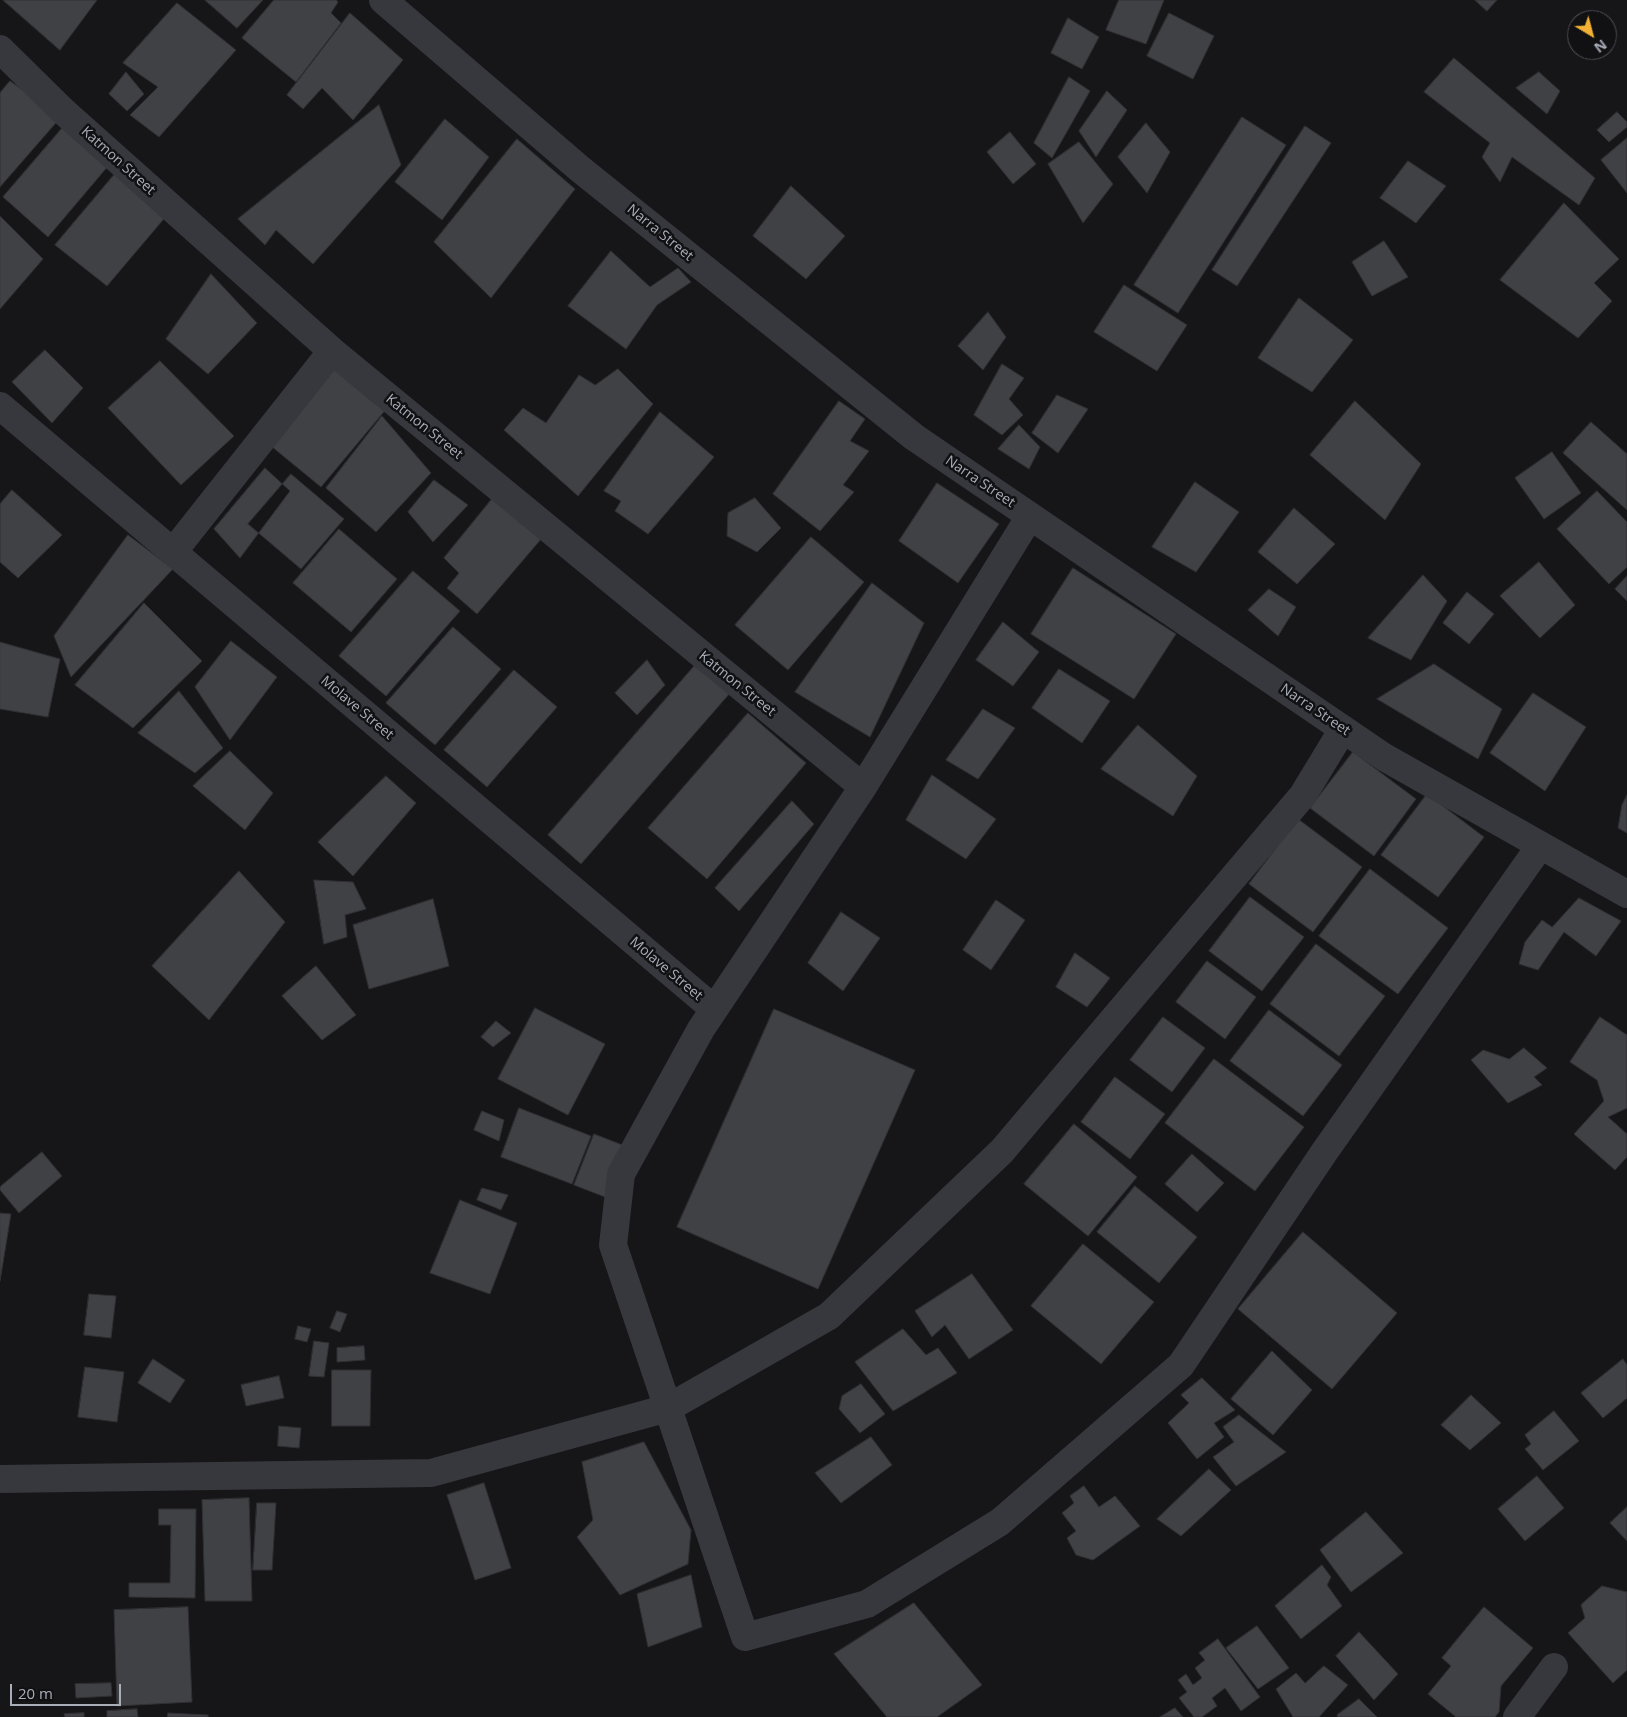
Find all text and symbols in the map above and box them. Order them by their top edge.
north arrow [1567,10,1617,60]
text: N [1590,36,1611,58]
street label: Katmon Street [77,123,159,199]
street label: Narra Street [624,201,696,265]
street label: Katmon Street [382,391,466,463]
street label: Narra Street [942,453,1018,511]
street label: Katmon Street [695,648,779,720]
street label: Molave Street [317,673,397,743]
street label: Narra Street [1277,681,1353,739]
street label: Molave Street [626,934,706,1004]
scale bar [12,1674,124,1706]
text: 20 m [18,1683,53,1703]

